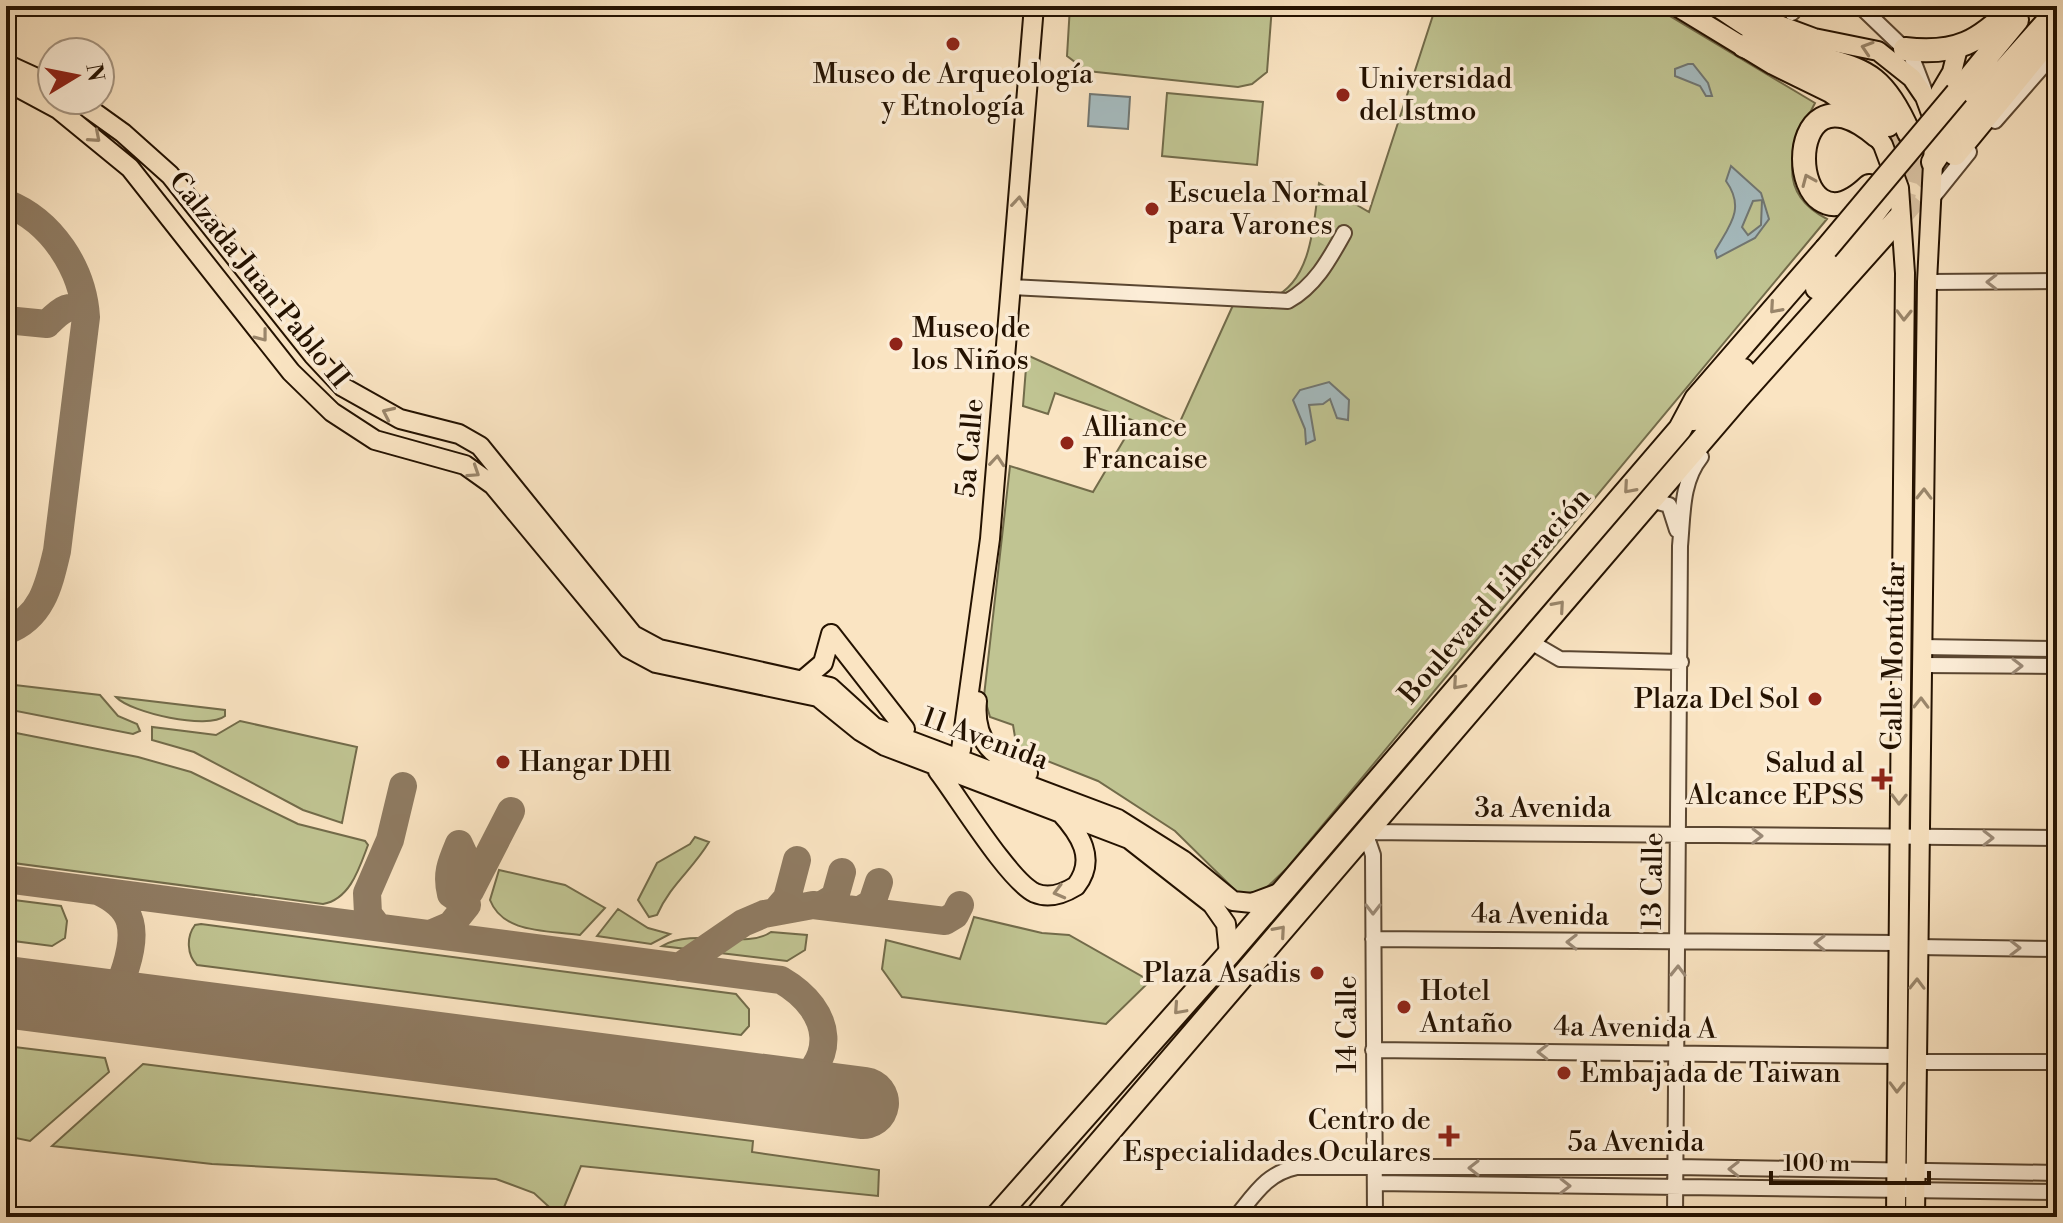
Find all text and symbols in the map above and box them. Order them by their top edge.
marker: Museo de Arqueología y Etnología [944,35,962,53]
north arrow [36,36,116,116]
one-way arrow [1861,41,1875,57]
place label: Museo de Arqueología y Etnología [813,57,1094,124]
text: N [79,62,109,84]
place label: Universidad del Istmo [1359,62,1512,129]
marker: Universidad del Istmo [1334,86,1352,104]
one-way arrow [86,128,101,142]
street label: Calzada Juan Pablo II [161,165,357,396]
one-way arrow [1801,174,1818,188]
place label: Escuela Normal para Varones [1168,176,1368,243]
one-way arrow [1010,195,1027,208]
marker: Escuela Normal para Varones [1143,200,1161,218]
one-way arrow [1985,273,1998,291]
one-way arrow [1770,299,1785,314]
one-way arrow [1895,309,1913,322]
place label: Museo de los Niños [912,311,1031,378]
one-way arrow [253,327,267,341]
marker: Museo de los Niños [887,335,905,353]
street label: 5a Calle [948,397,992,499]
one-way arrow [382,407,397,423]
place label: Alliance Francaise [1082,410,1208,477]
marker: Alliance Francaise [1058,434,1076,452]
one-way arrow [988,454,1005,467]
one-way arrow [465,462,480,477]
one-way arrow [1624,479,1638,493]
street label: Boulevard Liberación [1391,480,1599,712]
one-way arrow [1916,487,1933,500]
street label: Calle Montúfar [1875,561,1913,751]
one-way arrow [1549,601,1564,616]
one-way arrow [2011,657,2024,674]
one-way arrow [1453,674,1468,689]
place label: Plaza Del Sol [1634,682,1799,717]
marker: Plaza Del Sol [1806,690,1824,708]
one-way arrow [1913,696,1930,709]
street label: 11 Avenida [917,700,1054,778]
place label: Hangar DHl [519,745,671,780]
place label: Salud al Alcance EPSS [1686,746,1864,813]
marker: Hangar DHl [494,753,512,771]
marker: Salud al Alcance EPSS [1871,768,1893,790]
street label: 3a Avenida [1475,791,1612,826]
one-way arrow [1891,793,1908,806]
one-way arrow [1751,827,1764,845]
one-way arrow [1982,829,1995,846]
street label: 13 Calle [1635,832,1671,930]
one-way arrow [1053,882,1066,899]
street label: 4a Avenida [1471,896,1610,934]
one-way arrow [1364,903,1382,916]
one-way arrow [1270,925,1285,940]
one-way arrow [1565,933,1578,950]
one-way arrow [1813,934,1826,952]
one-way arrow [2009,940,2022,957]
place label: Plaza Asadis [1143,956,1301,991]
marker: Plaza Asadis [1308,964,1326,982]
one-way arrow [1669,964,1687,977]
place label: Hotel Antaño [1419,974,1513,1041]
street label: 14 Calle [1330,975,1365,1073]
one-way arrow [1908,977,1926,990]
marker: Hotel Antaño [1395,998,1413,1016]
one-way arrow [1174,1000,1189,1014]
street label: 4a Avenida A [1553,1009,1718,1047]
one-way arrow [1536,1044,1549,1061]
place label: Embajada de Taiwan [1580,1056,1841,1091]
marker: Embajada de Taiwan [1555,1064,1573,1082]
one-way arrow [1888,1081,1906,1094]
place label: Centro de Especialidades Oculares [1123,1103,1431,1170]
marker: Centro de Especialidades Oculares [1438,1125,1460,1147]
street label: 5a Avenida [1568,1125,1705,1160]
scale bar [1771,1135,1929,1185]
text: 100 m [1783,1149,1850,1179]
one-way arrow [1467,1159,1480,1176]
one-way arrow [1727,1160,1740,1177]
one-way arrow [1559,1177,1572,1195]

